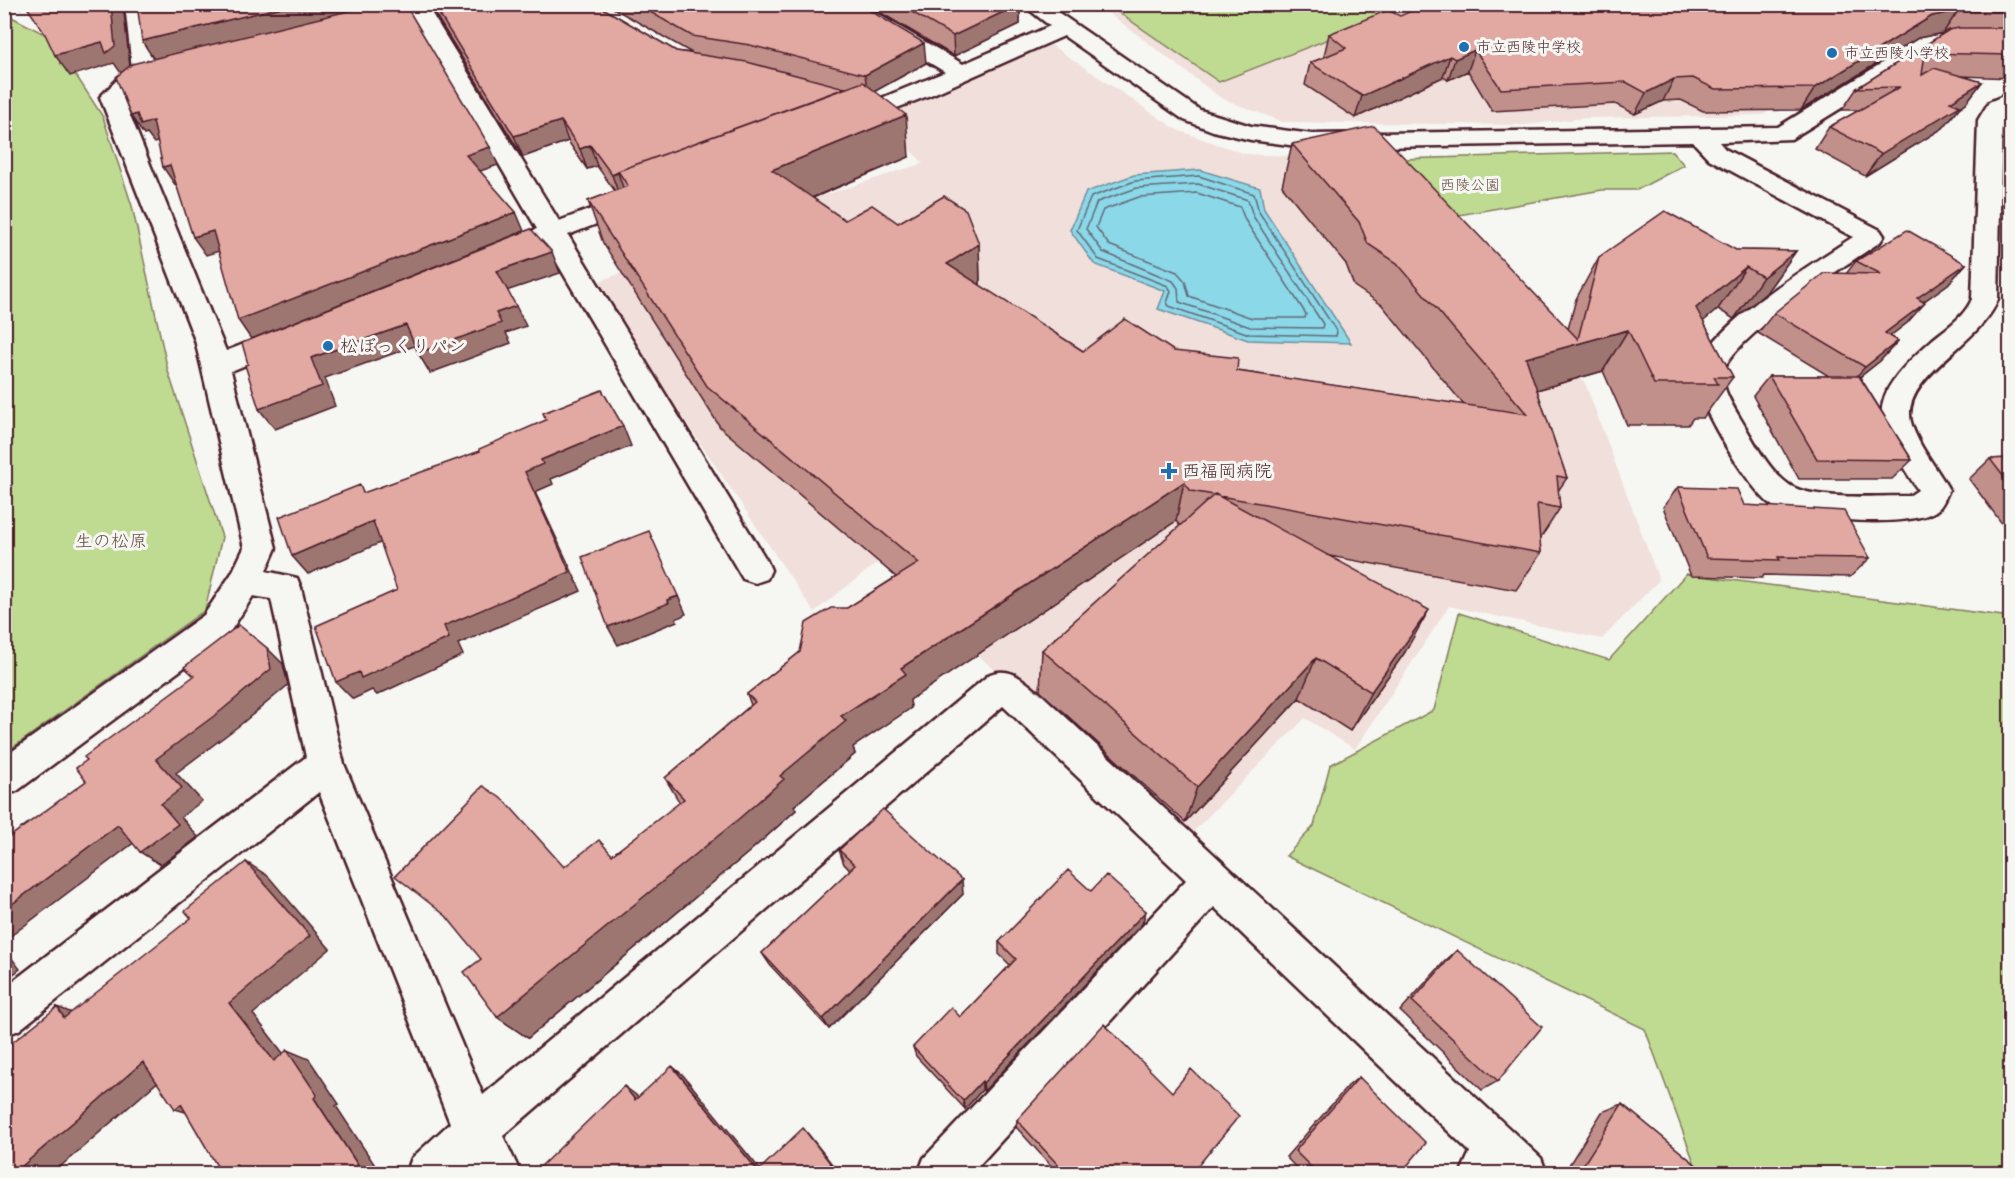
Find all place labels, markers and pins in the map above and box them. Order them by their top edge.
place label: 市立西陵中学校 [1476,34,1581,60]
marker: 市立西陵中学校 [1457,40,1471,54]
place label: 市立西陵小学校 [1844,40,1949,66]
marker: 市立西陵小学校 [1825,46,1839,60]
place label: 松ぼっくりパン [340,330,466,362]
marker: 松ぼっくりパン [321,339,335,353]
place label: 西福岡病院 [1182,455,1272,487]
marker: 西福岡病院 [1160,462,1178,480]

